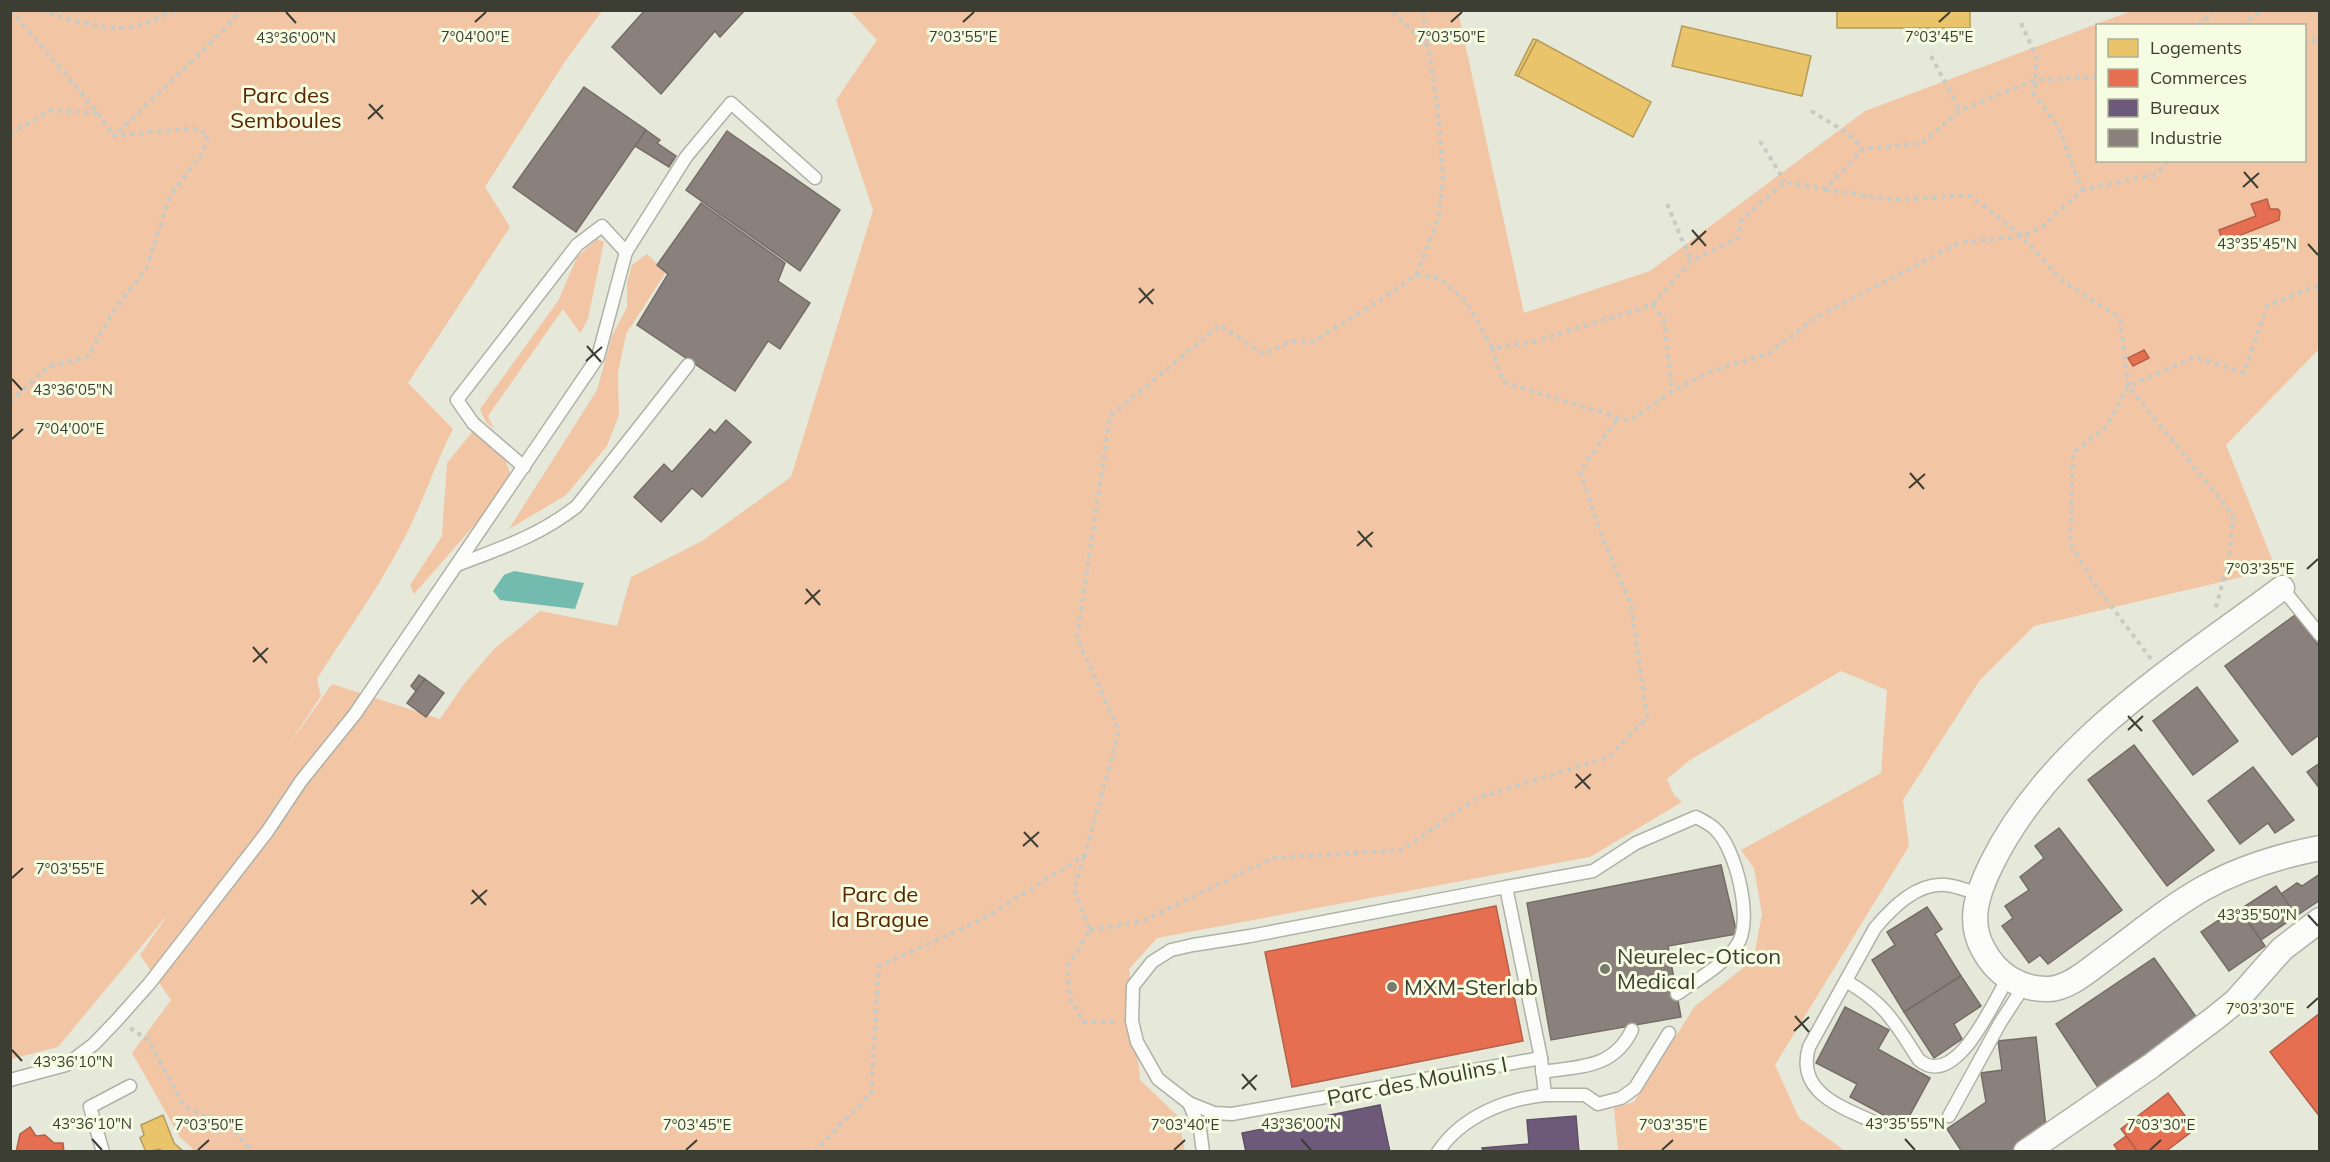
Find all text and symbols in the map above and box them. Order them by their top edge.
legend [2096,24,2306,162]
text: 7°04'00"E [441,27,509,46]
text: 7°03'55"E [929,27,997,46]
text: 7°03'50"E [1417,27,1485,46]
text: 7°03'45"E [1905,27,1973,46]
text: 43°36'00"N [256,28,336,47]
text: Logements [2150,36,2242,59]
text: Commerces [2150,66,2247,89]
park label: Parc des Semboules [230,81,342,134]
text: Bureaux [2150,96,2220,119]
text: Industrie [2150,126,2222,149]
text: 43°35'45"N [2217,234,2297,253]
text: 43°36'05"N [33,380,113,399]
text: 7°04'00"E [36,419,104,438]
text: 7°03'35"E [2226,559,2294,578]
text: 7°03'55"E [36,859,104,878]
park label: Parc de la Brague [831,880,929,933]
text: 43°35'50"N [2217,905,2297,924]
place label: Neurelec-Oticon Medical [1617,942,1781,995]
marker: Neurelec-Oticon Medical [1598,962,1612,976]
place label: MXM-Sterlab [1404,973,1538,1001]
marker: MXM-Sterlab [1385,980,1399,994]
text: 7°03'30"E [2226,999,2294,1018]
street label: Parc des Moulins I [1324,1050,1510,1112]
text: 43°36'10"N [33,1052,113,1071]
text: 43°36'10"N [52,1114,132,1133]
text: 43°36'00"N [1261,1114,1341,1133]
text: 43°35'55"N [1865,1114,1945,1133]
text: 7°03'50"E [175,1115,243,1134]
text: 7°03'45"E [663,1115,731,1134]
text: 7°03'40"E [1151,1115,1219,1134]
text: 7°03'35"E [1639,1115,1707,1134]
text: 7°03'30"E [2127,1115,2195,1134]

